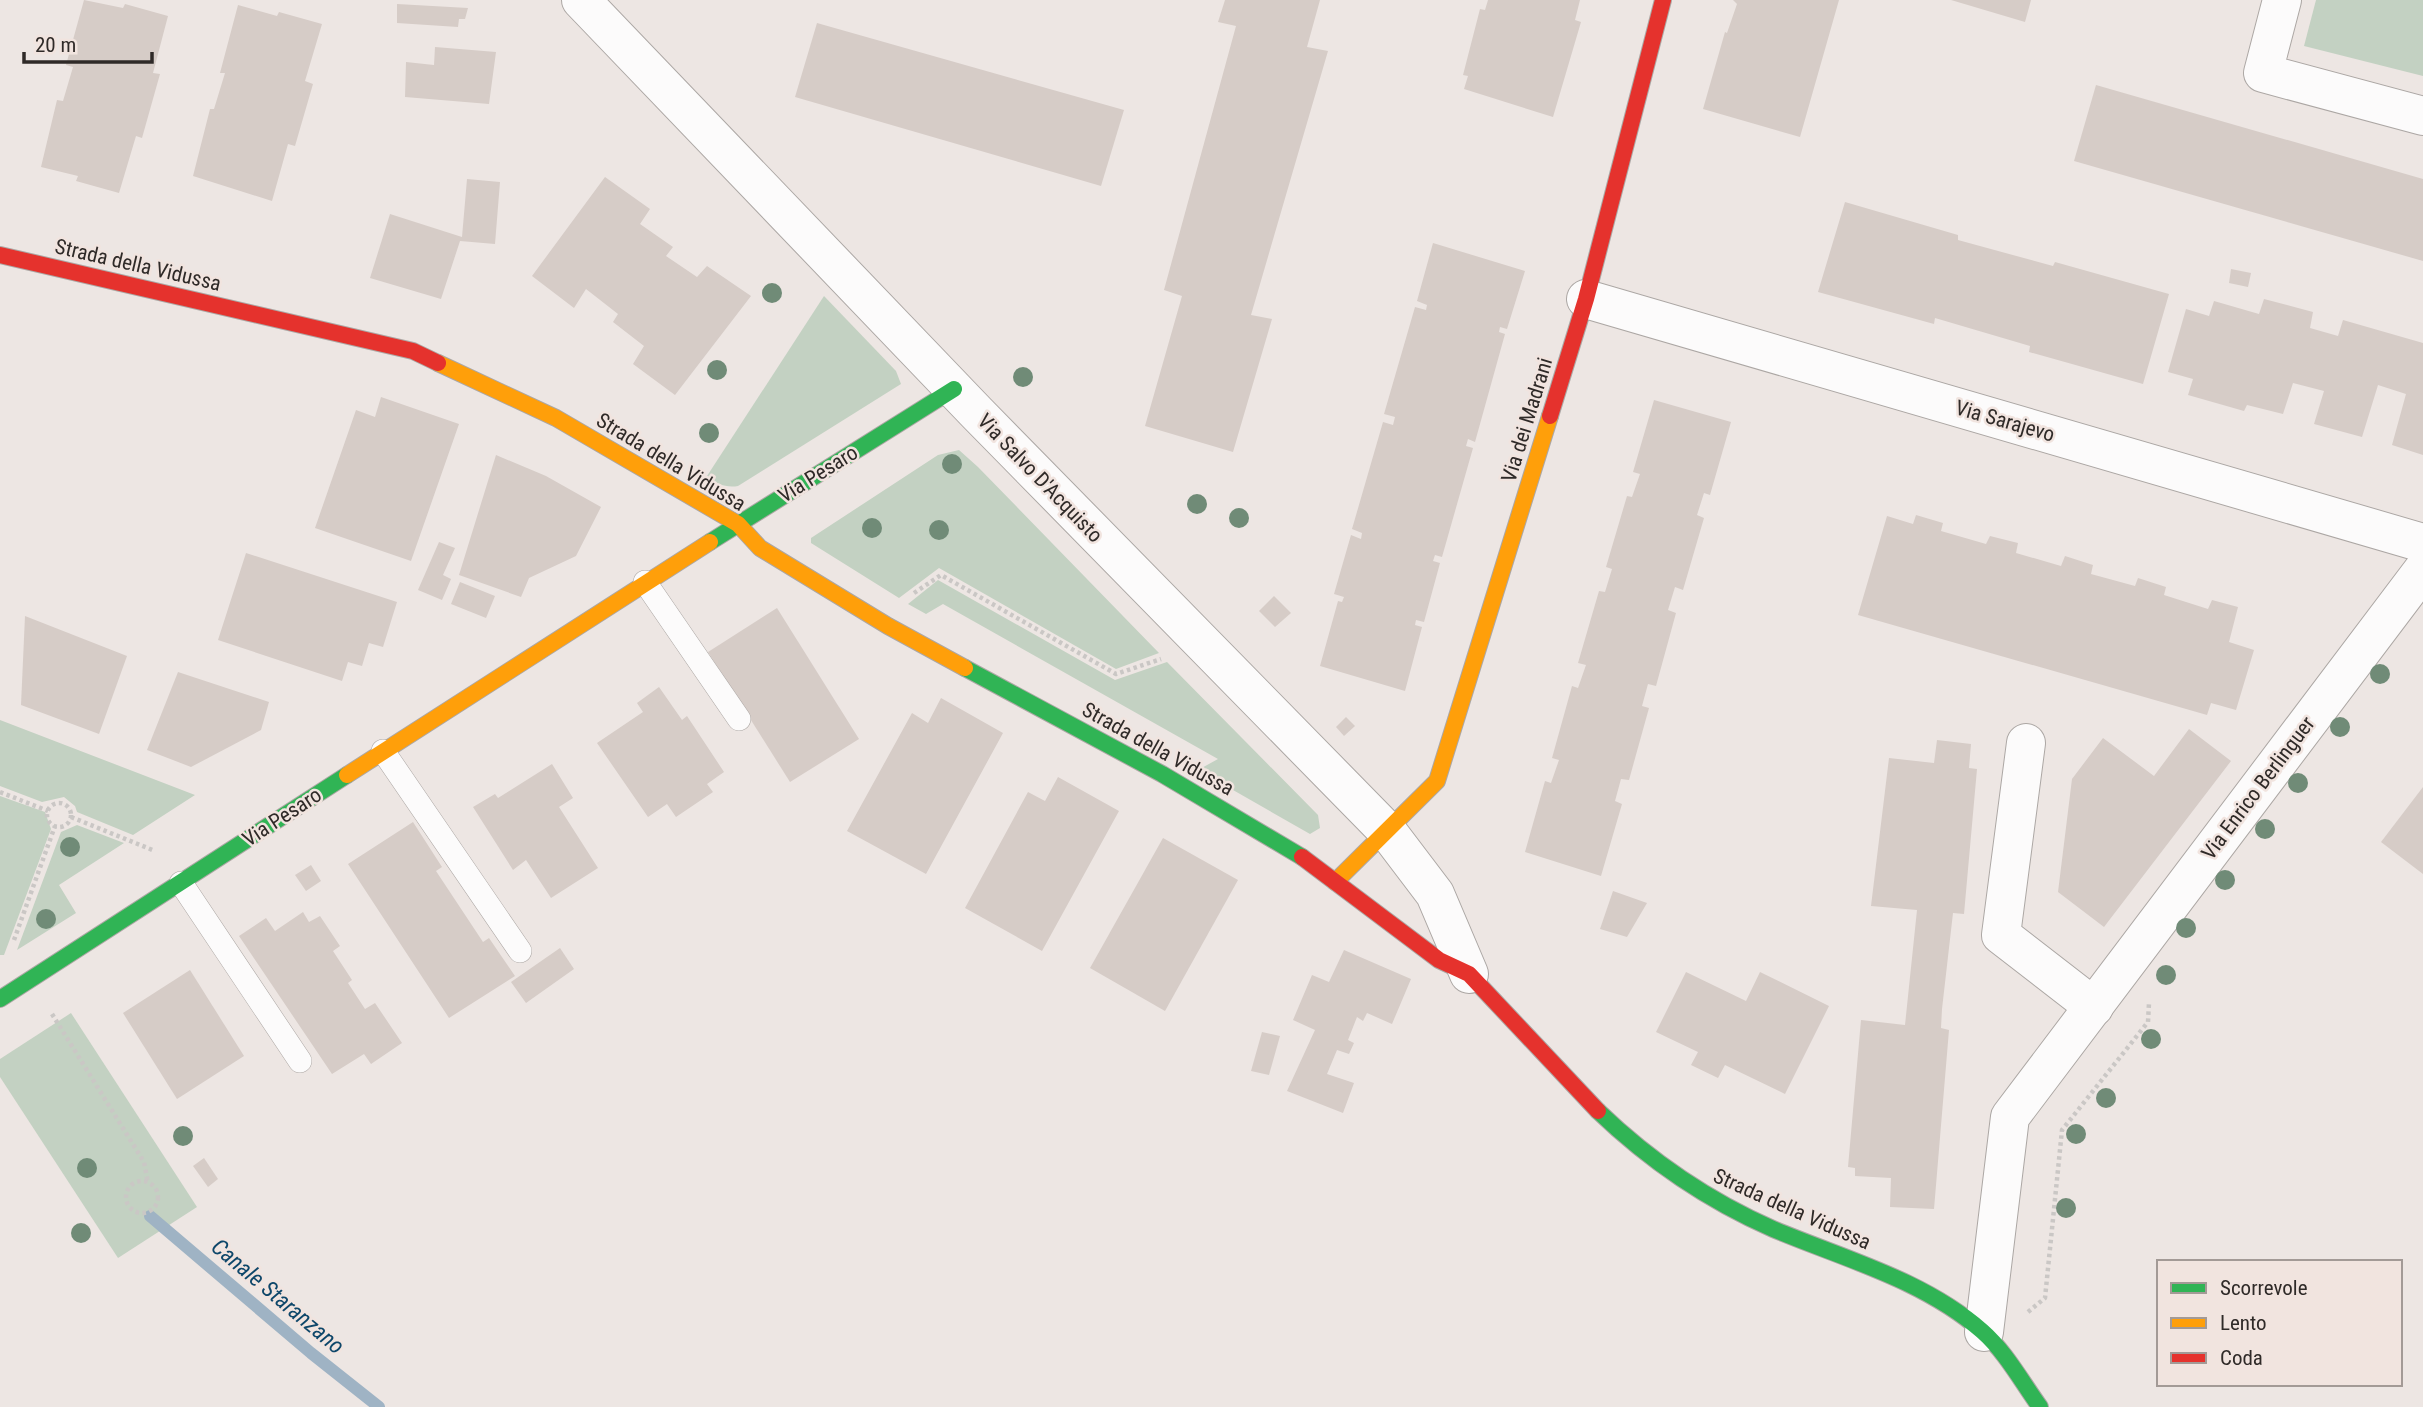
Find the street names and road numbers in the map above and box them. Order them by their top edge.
street label: Strada della Vidussa [53,234,223,296]
street label: Via dei Madrani [1497,355,1557,485]
street label: Via Sarajevo [1953,395,2057,447]
street label: Strada della Vidussa [592,408,750,516]
street label: Via Salvo D'Acquisto [973,409,1107,547]
street label: Via Pesaro [774,440,862,508]
street label: Strada della Vidussa [1078,697,1238,801]
street label: Via Enrico Berlinguer [2196,712,2320,864]
street label: Via Pesaro [238,783,326,851]
street label: Strada della Vidussa [1710,1164,1874,1254]

